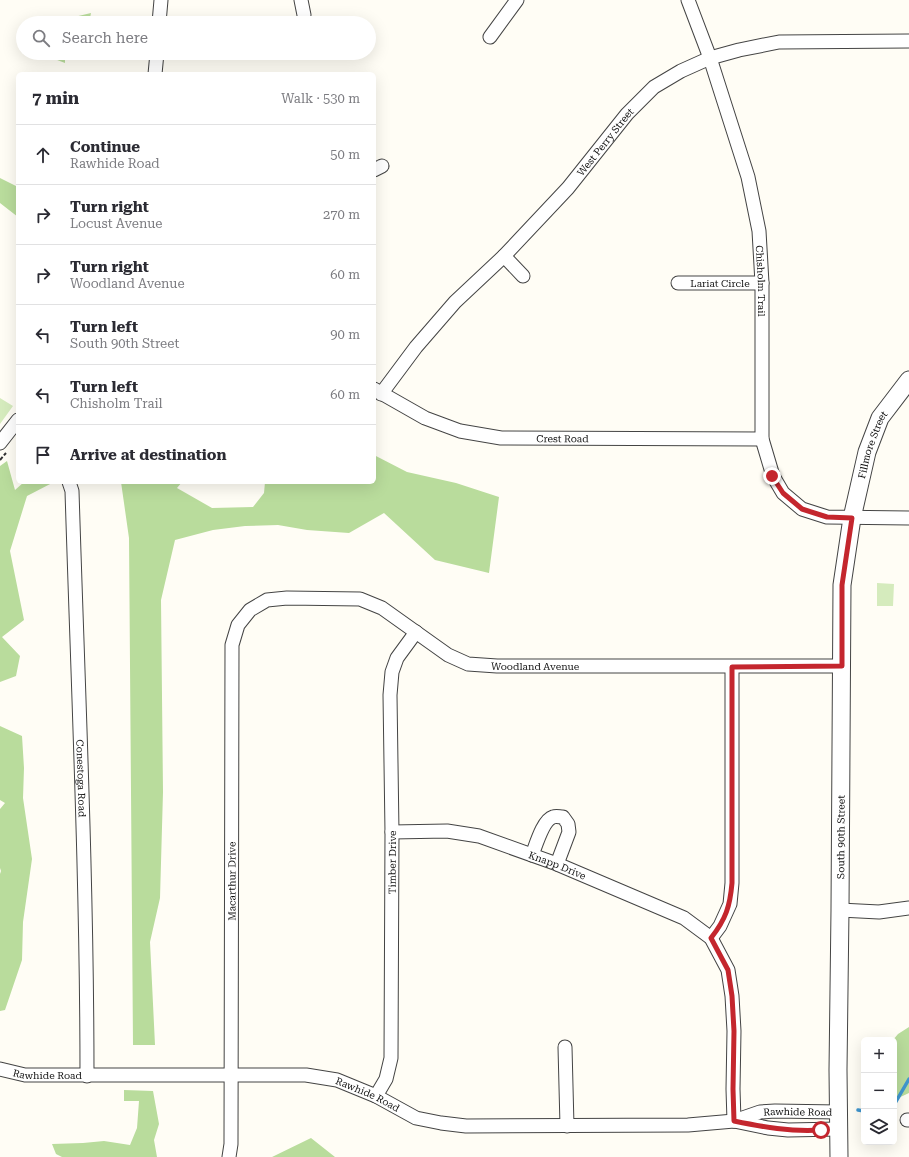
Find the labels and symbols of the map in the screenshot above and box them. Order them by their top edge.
street label: West Perry Street [575,105,636,178]
street label: Chisholm Trail [754,245,768,317]
street label: Lariat Circle [690,278,750,289]
street label: Fillmore Street [856,408,889,480]
street label: Crest Road [536,433,589,444]
route end [763,467,781,485]
street label: Woodland Avenue [491,660,580,672]
street label: Conestoga Road [75,739,88,818]
street label: South 90th Street [835,795,846,879]
street label: Timber Drive [386,830,398,894]
street label: Macarthur Drive [226,841,237,921]
street label: Knapp Drive [527,849,588,881]
street label: Rawhide Road [12,1067,82,1081]
street label: Rawhide Road [334,1075,402,1114]
street label: Rawhide Road [763,1105,833,1117]
route start [812,1121,830,1139]

